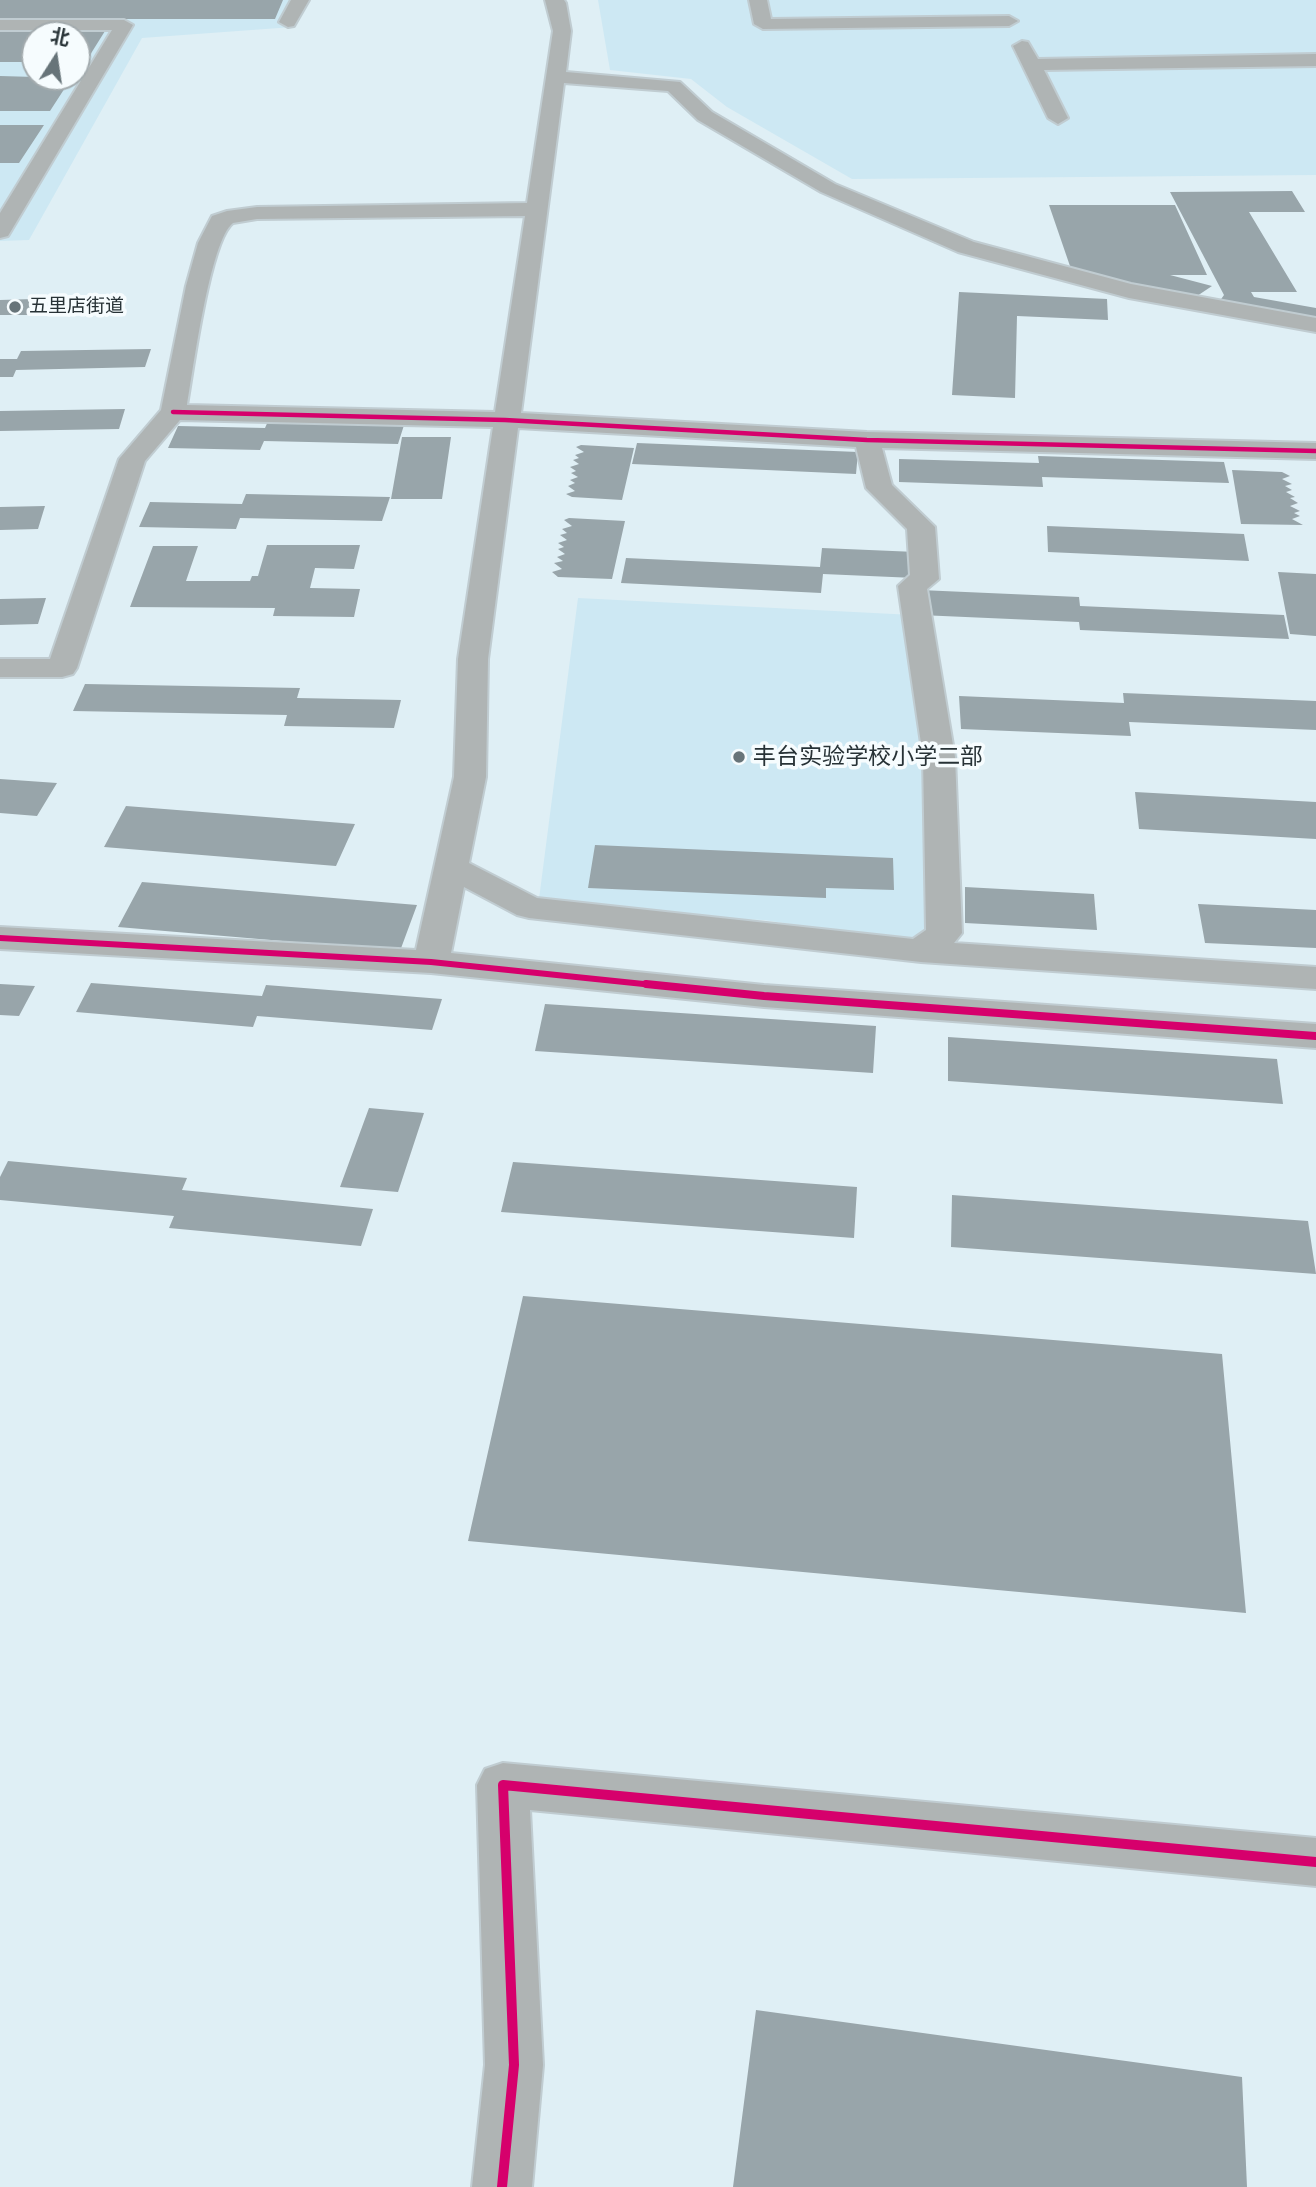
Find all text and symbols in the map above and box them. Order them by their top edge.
north arrow [21,21,91,91]
text: 北 [48,25,72,50]
place label: 五里店街道 [29,296,124,318]
marker: 五里店街道 [7,299,23,315]
place label: 丰台实验学校小学二部 [753,743,983,771]
marker: 丰台实验学校小学二部 [731,749,747,765]

